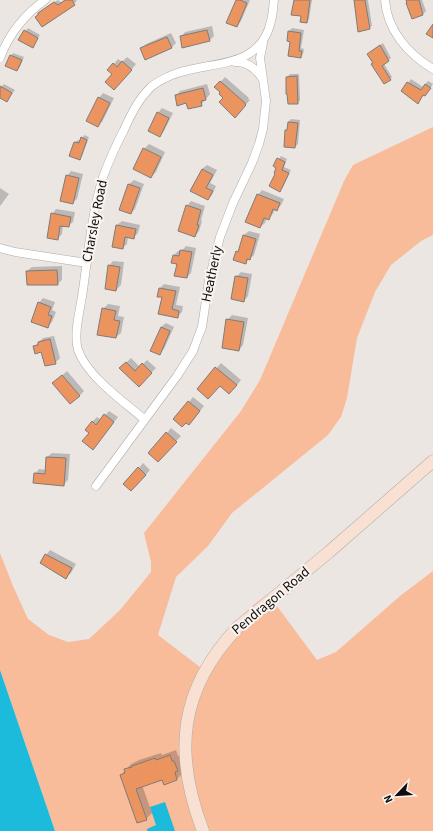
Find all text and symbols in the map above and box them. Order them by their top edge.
street label: Charsley Road [77,178,113,264]
street label: Heatherly [196,244,228,304]
street label: Pendragon Road [228,562,314,640]
north arrow [377,775,417,815]
text: N [380,793,397,806]

